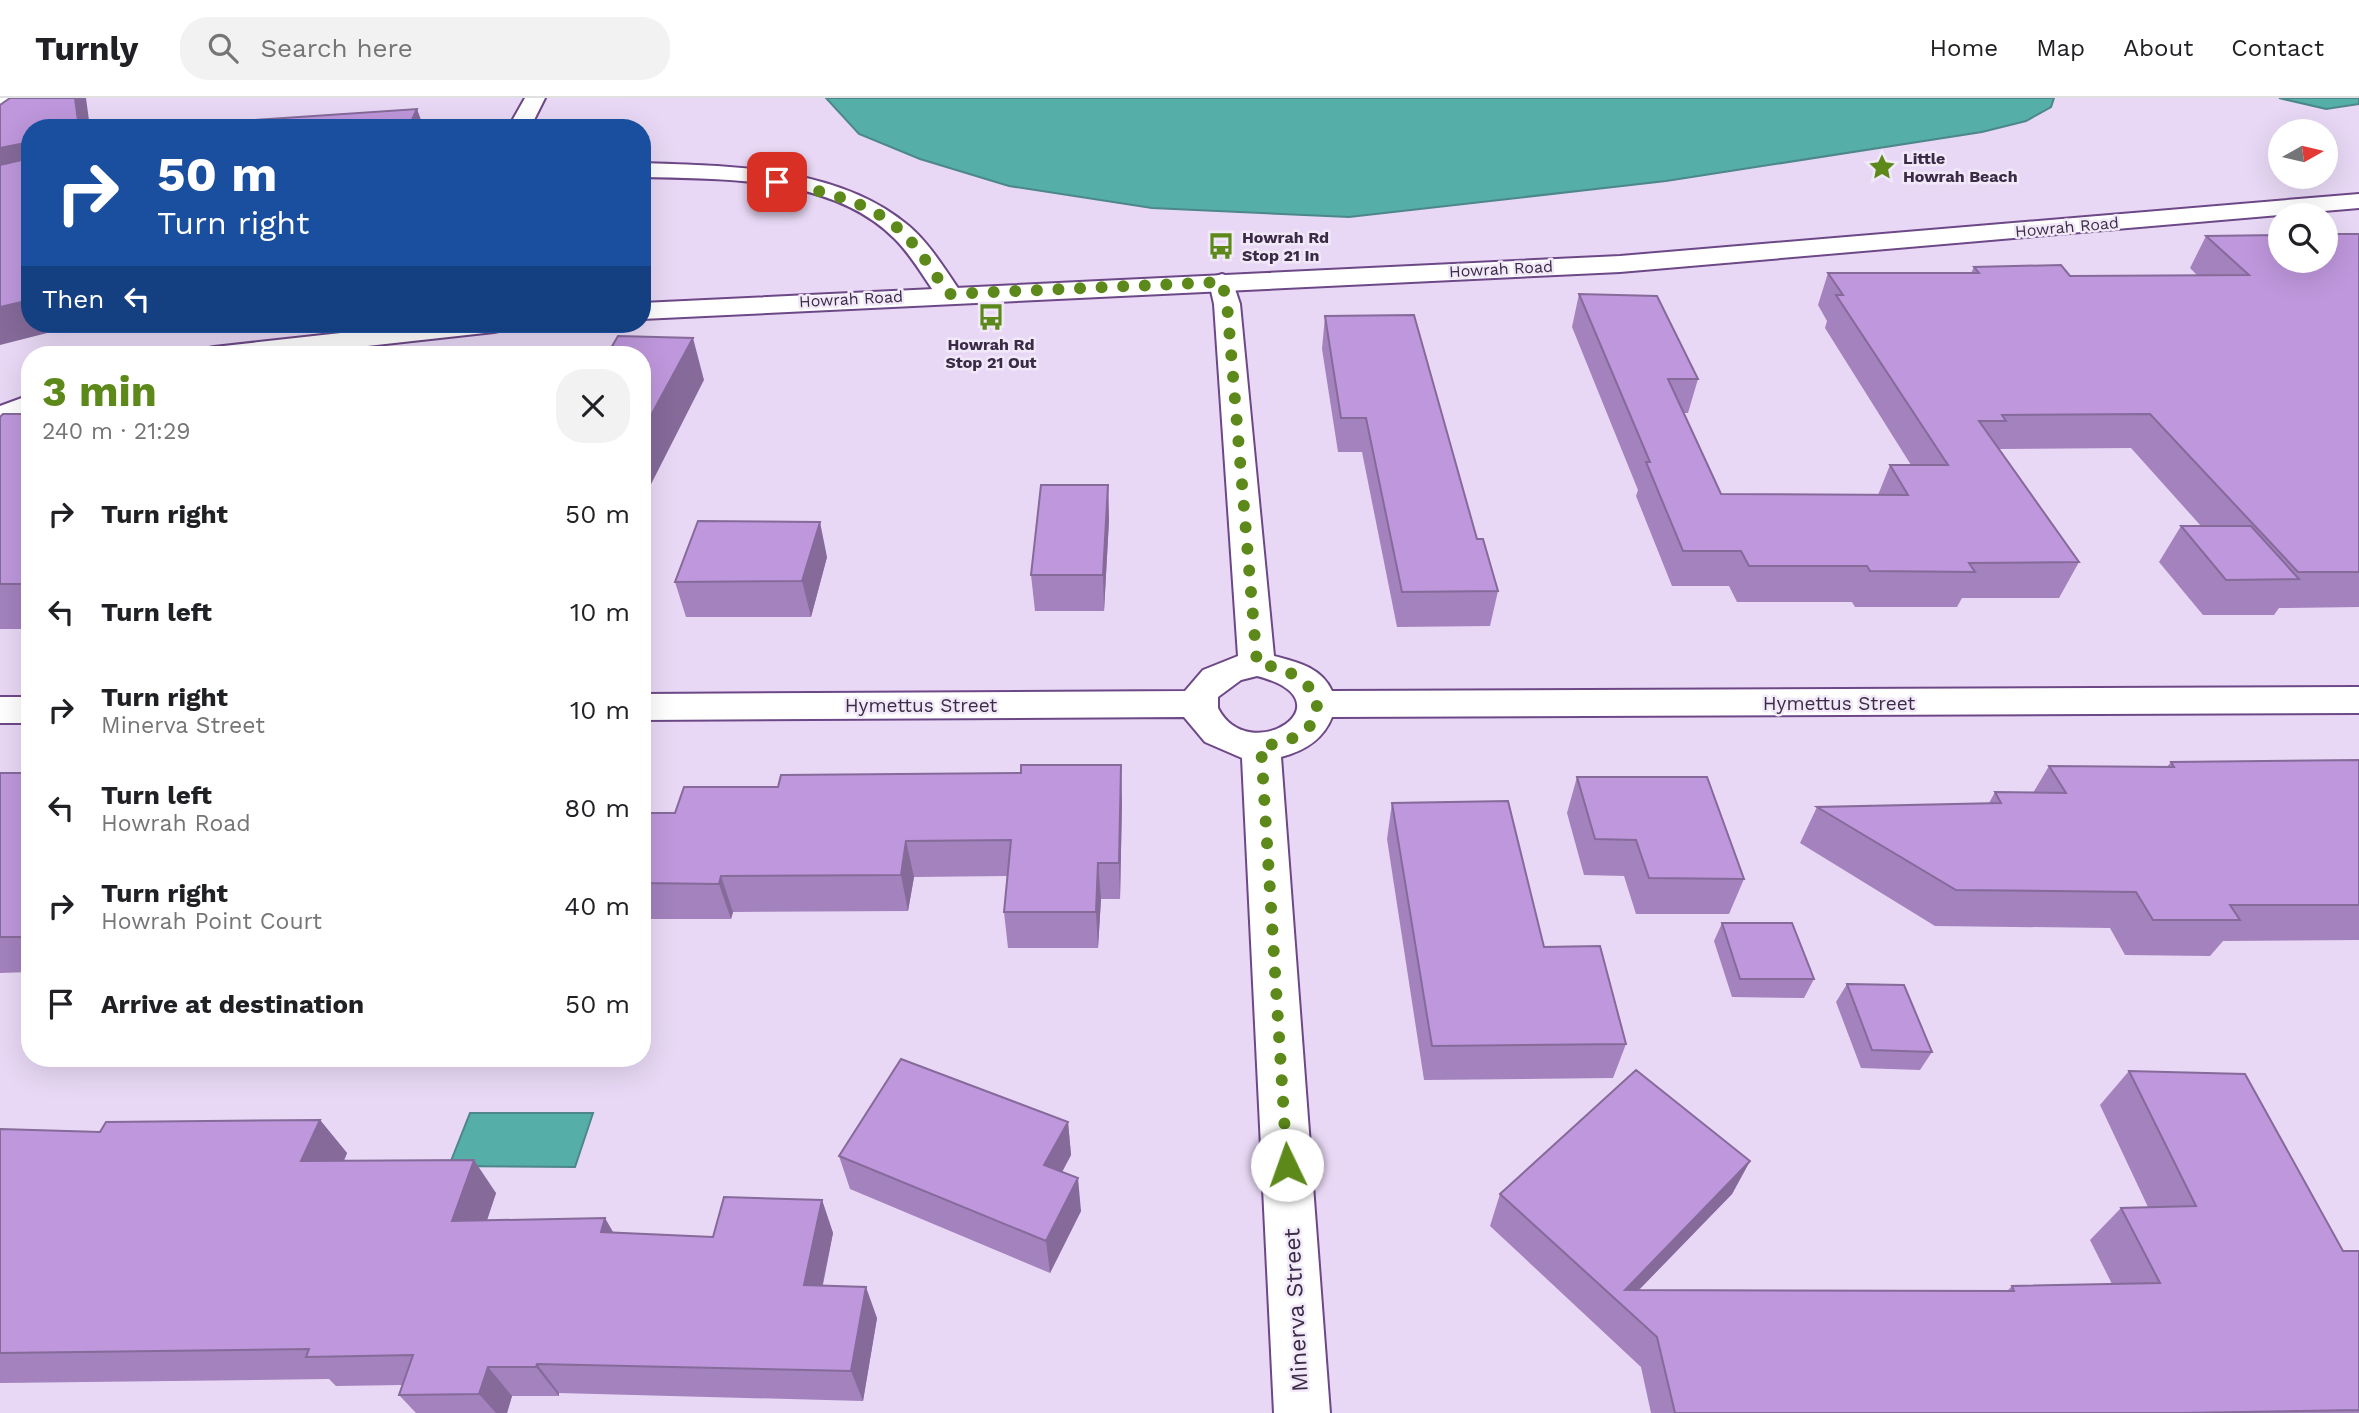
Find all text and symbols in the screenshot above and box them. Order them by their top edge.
search box [180,17,670,80]
text: Turnly [35,29,138,68]
icon: search [204,29,242,67]
text: Search here [260,33,413,63]
text: Home [1930,34,1998,62]
text: Map [2036,34,2085,62]
text: About [2123,34,2193,62]
text: Contact [2231,34,2324,62]
north arrow [2268,119,2338,189]
map controls [2268,119,2338,273]
text: 50 m [157,145,277,203]
icon: right [42,147,133,238]
place label: Little Howrah Beach [1903,149,2018,186]
pin [747,152,807,212]
place icon: Little Howrah Beach [1867,152,1897,182]
icon: arrive [758,163,796,201]
button: search [2268,203,2338,273]
text: Turn right [157,204,309,242]
street label: Howrah Road [2014,213,2120,241]
place label: Howrah Rd Stop 21 In [1242,228,1329,265]
bus stop icon: Howrah Rd Stop 21 In [1206,231,1236,261]
street label: Howrah Road [1449,257,1553,281]
icon: left [118,280,156,318]
text: Then [42,284,104,314]
street label: Howrah Road [799,287,903,311]
bus stop icon: Howrah Rd Stop 21 Out [976,302,1006,332]
place label: Howrah Rd Stop 21 Out [945,335,1037,372]
text: 3 min [42,367,157,416]
button: close [556,369,630,443]
text: 240 m · 21:29 [42,418,191,445]
icon: right [42,495,80,533]
text: Turn right [101,499,228,529]
text: 50 m [565,499,630,529]
icon: left [42,593,80,631]
text: Turn left [101,597,212,627]
text: 10 m [570,597,630,627]
text: Turn right [101,682,228,712]
icon: right [42,691,80,729]
street label: Hymettus Street [1763,692,1915,715]
street label: Hymettus Street [845,694,997,717]
text: 10 m [570,695,630,725]
text: Minerva Street [101,712,265,739]
text: Turn left [101,780,212,810]
icon: left [42,789,80,827]
text: 80 m [564,793,630,823]
text: Howrah Road [101,810,251,837]
text: Turn right [101,878,228,908]
icon: right [42,887,80,925]
text: 40 m [564,891,630,921]
text: Howrah Point Court [101,908,322,935]
icon: arrive [42,985,80,1023]
text: Arrive at destination [101,989,364,1019]
text: 50 m [565,989,630,1019]
position arrow [1250,1128,1324,1202]
street label: Minerva Street [1278,1227,1314,1393]

